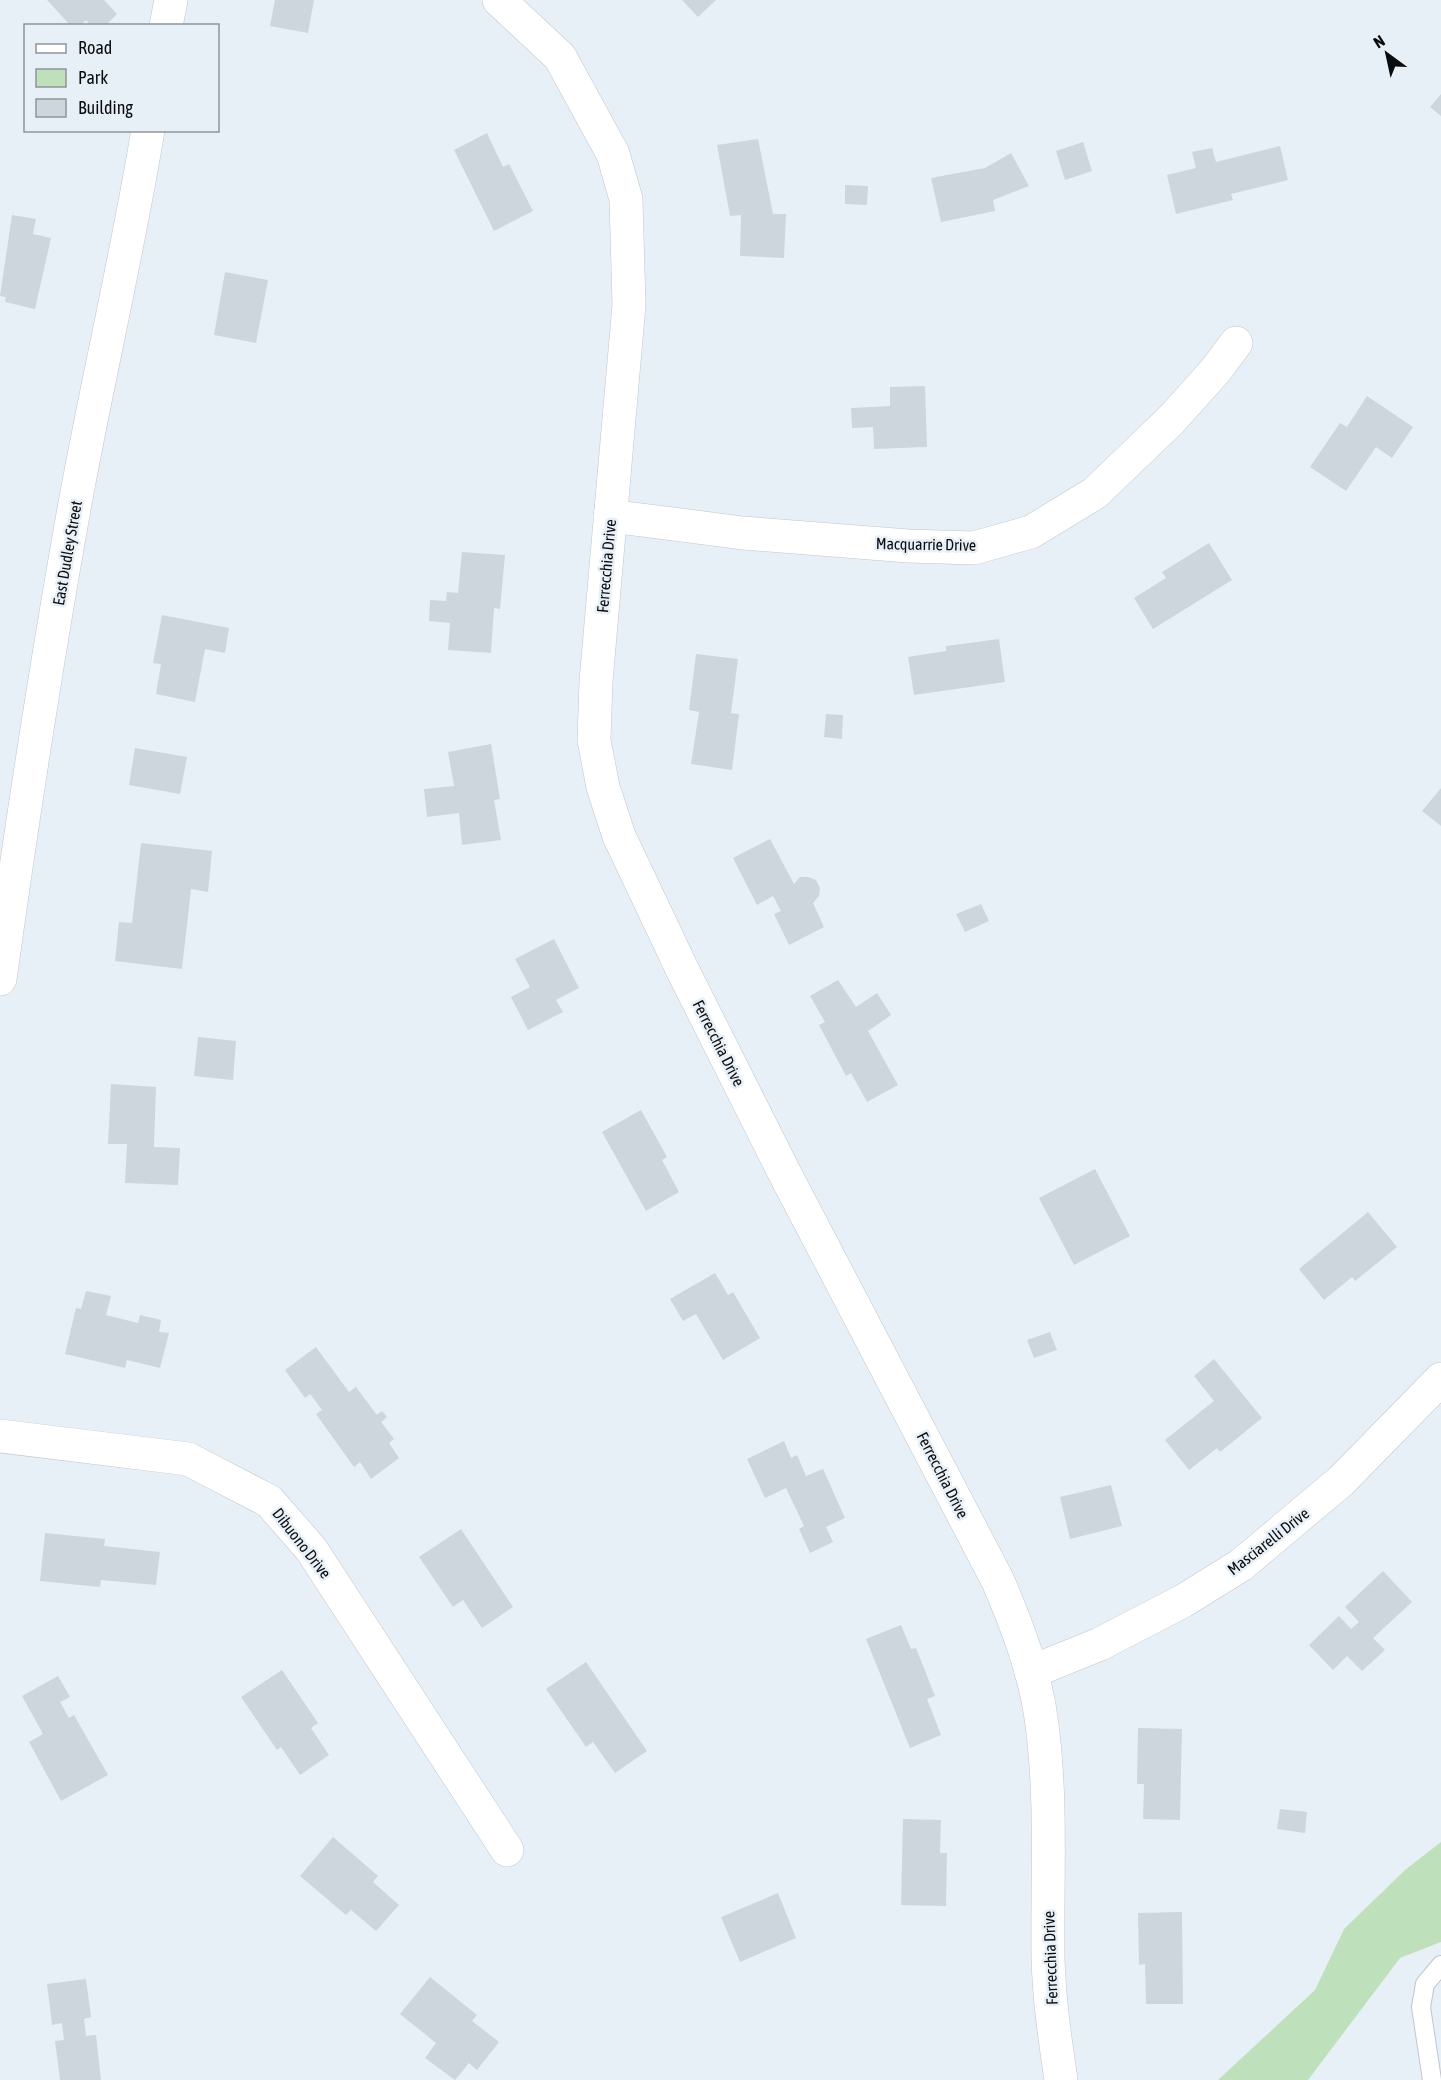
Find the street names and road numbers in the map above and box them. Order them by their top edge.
street label: East Dudley Street [49,499,86,607]
street label: Ferrecchia Drive [593,518,619,614]
street label: Macquarrie Drive [876,534,976,555]
street label: Ferrecchia Drive [690,997,748,1089]
street label: Ferrecchia Drive [914,1429,972,1521]
street label: Dibuono Drive [269,1504,335,1582]
street label: Masciarelli Drive [1224,1504,1312,1578]
street label: Ferrecchia Drive [1039,1911,1061,2005]

